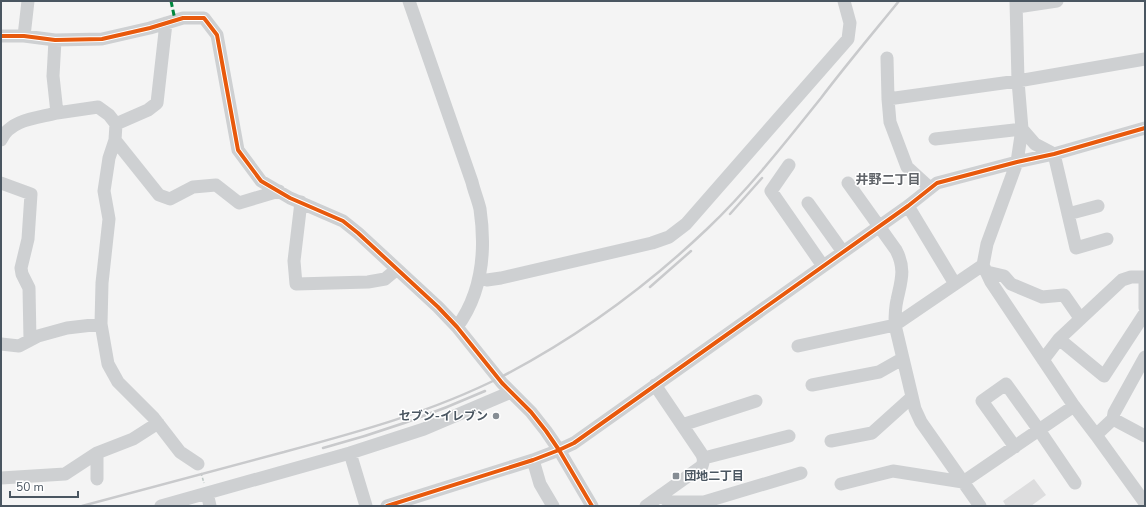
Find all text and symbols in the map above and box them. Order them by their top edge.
district label: 井野二丁目 [855,171,921,189]
place label: セブン-イレブン [399,408,488,424]
marker: セブン-イレブン [491,411,501,421]
place label: 団地二丁目 [684,468,744,484]
marker: 団地二丁目 [671,471,681,481]
scale bar [10,473,78,499]
text: 50 m [16,479,44,495]

